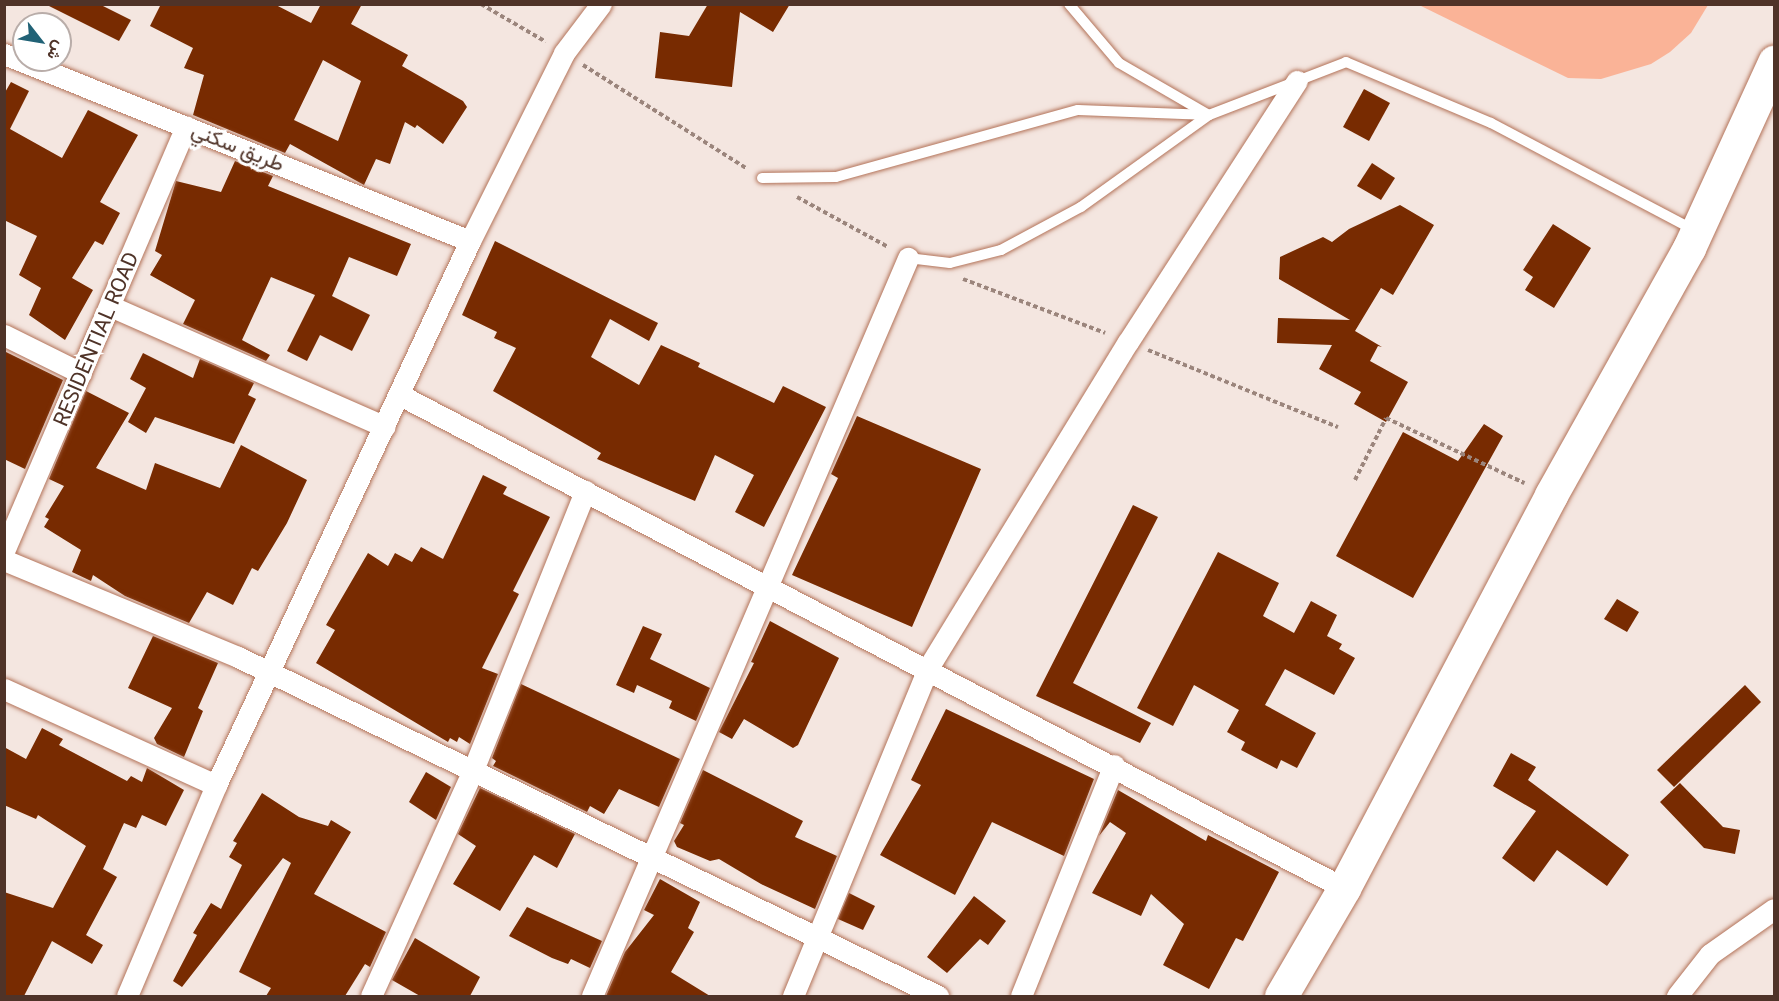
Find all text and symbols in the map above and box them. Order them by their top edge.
north arrow [12,12,72,72]
text: ش [43,37,69,64]
street label: طريق سكني [188,117,288,177]
street label: RESIDENTIAL ROAD [48,248,144,430]

